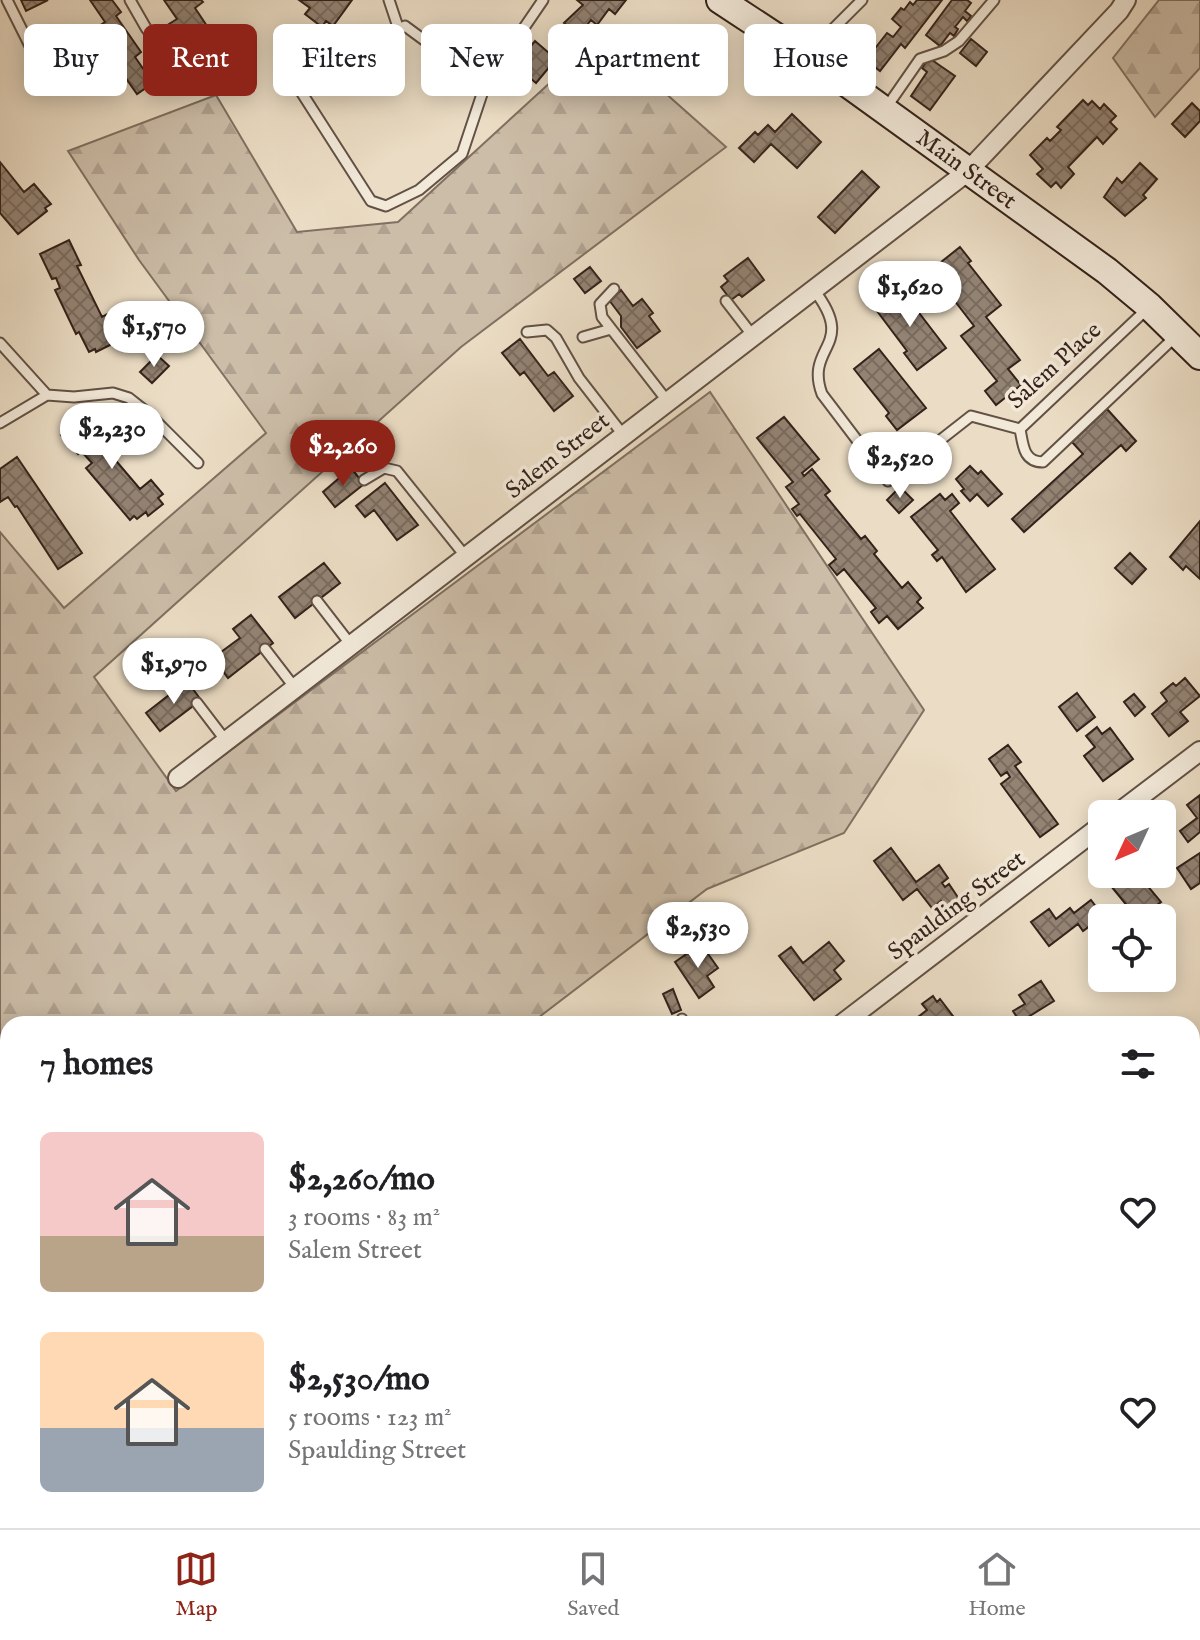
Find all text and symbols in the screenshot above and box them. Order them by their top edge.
chip: Buy [24,24,127,96]
chip: Rent [143,24,257,96]
chip: Filters [273,24,405,96]
chip: New [421,24,532,96]
chip: Apartment [548,24,728,96]
chip: House [744,24,876,96]
street label: Main Street [910,123,1022,217]
pin: $1,620 [845,261,975,329]
text: $1,620 [877,270,943,303]
pin: $1,570 [89,301,219,369]
text: $1,570 [121,310,187,343]
street label: Salem Place [1002,316,1108,416]
pin: $2,230 [47,403,177,471]
street label: Salem Street [500,406,616,506]
text: $2,230 [78,412,146,445]
pin: $2,260 [278,420,408,488]
text: $2,260 [308,429,378,462]
pin: $2,520 [835,432,965,500]
text: $2,520 [866,441,934,474]
pin: $1,970 [109,638,239,706]
text: $1,970 [140,647,208,680]
north arrow [1088,800,1176,888]
map controls [1088,800,1176,992]
street label: Spaulding Street [882,844,1032,968]
pin: $2,530 [633,902,763,970]
button: locate [1088,904,1176,992]
text: $2,530 [665,911,731,944]
icon: filters [1116,1042,1160,1086]
text: 7 homes [40,1043,153,1086]
text: $2,260/mo [288,1158,435,1201]
icon: home [104,1164,200,1260]
icon: heart [1116,1190,1160,1234]
text: 3 rooms · 83 m² [288,1201,440,1234]
text: Salem Street [288,1234,422,1267]
text: $2,530/mo [288,1358,430,1401]
icon: home [104,1364,200,1460]
icon: heart [1116,1390,1160,1434]
text: 5 rooms · 123 m² [288,1401,452,1434]
text: Spaulding Street [288,1434,466,1467]
tab: Map [174,1547,218,1623]
tab: Saved [567,1547,619,1623]
tab: Home [968,1547,1026,1623]

